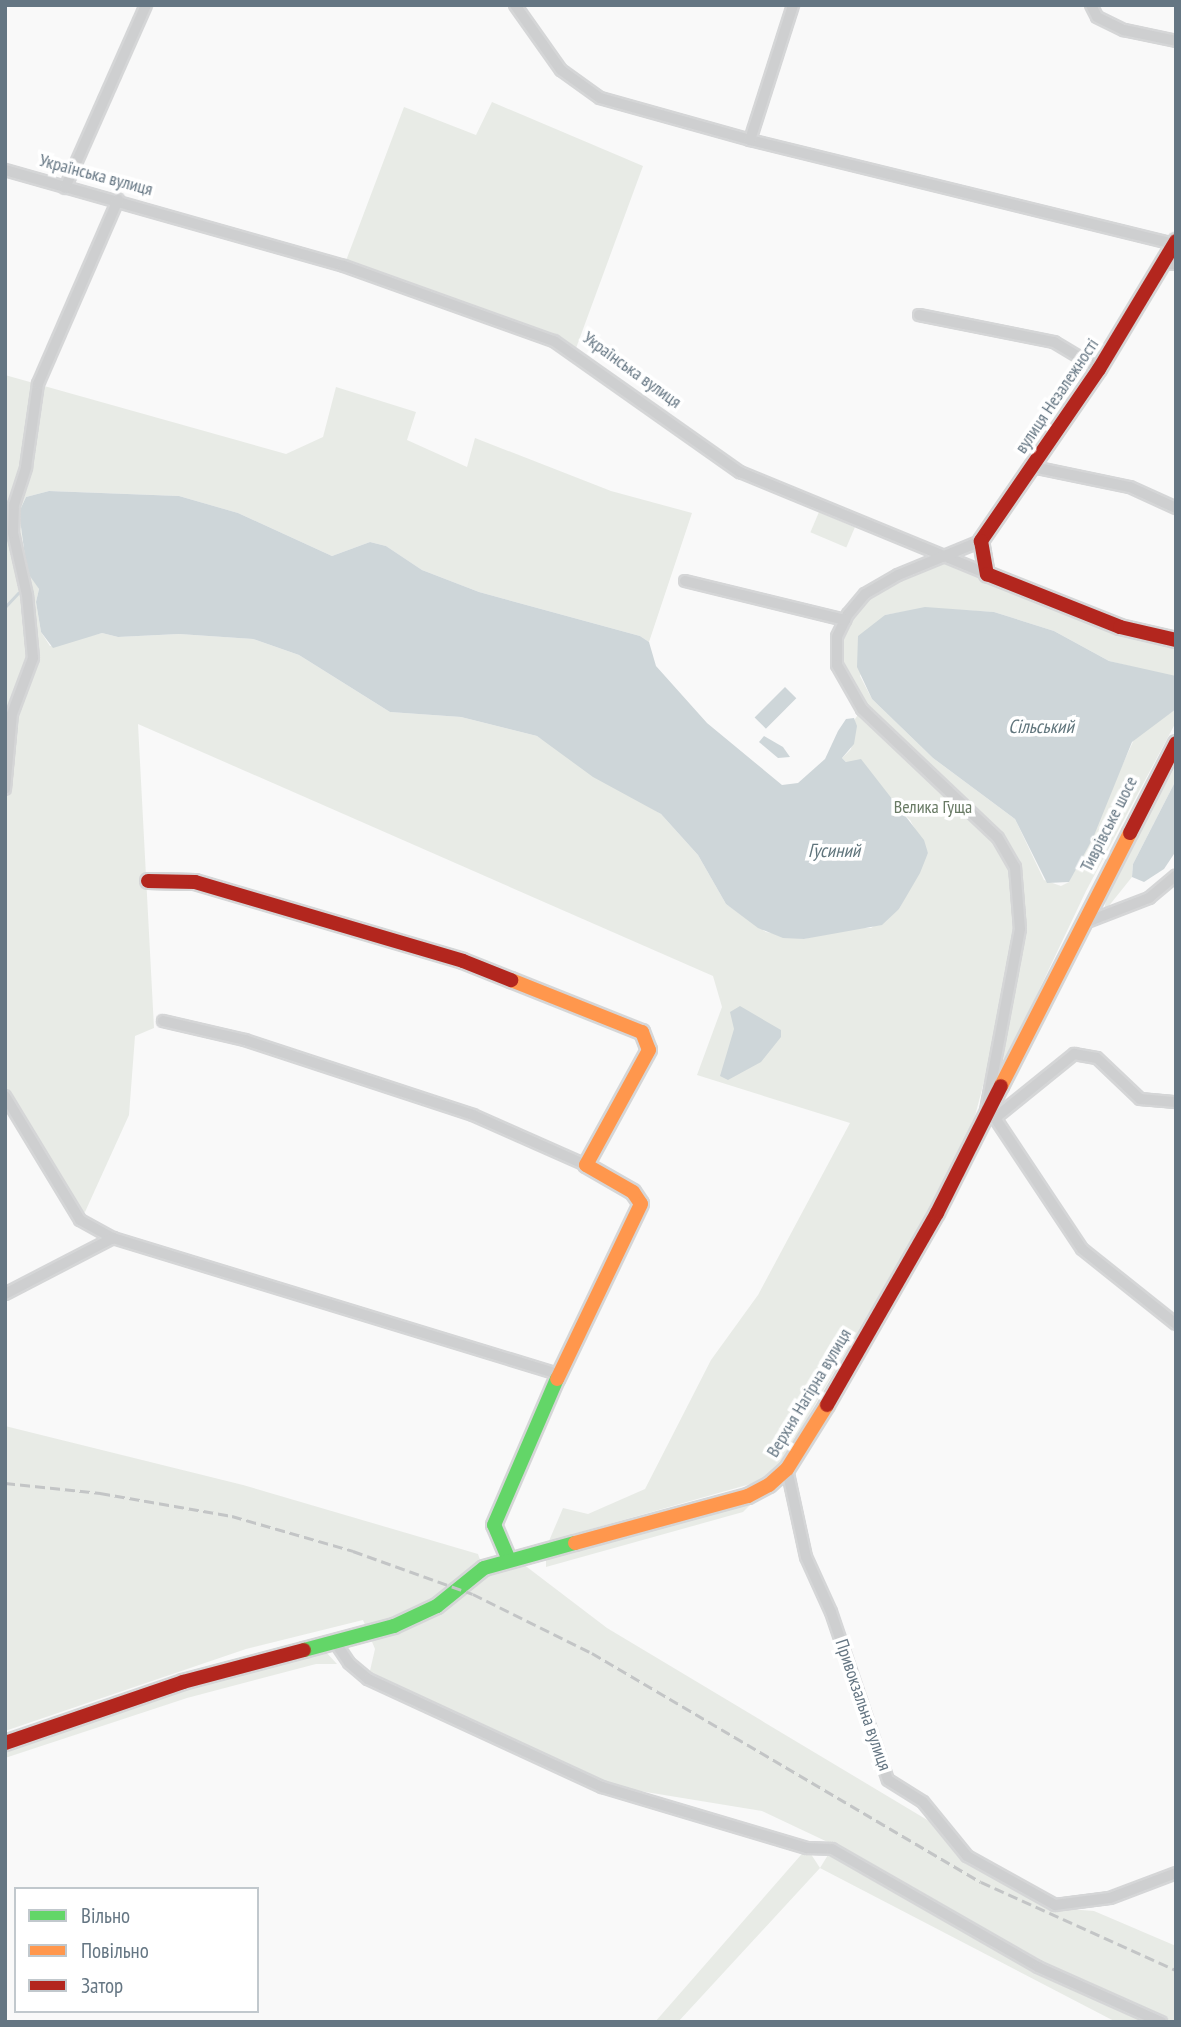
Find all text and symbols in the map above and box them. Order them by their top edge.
street label: Українська вулиця [37,150,155,200]
street label: Українська вулиця [579,327,685,413]
street label: вулиця Незалежності [1011,334,1103,458]
water label: Сільський [1008,716,1074,738]
street label: Тиврівське шосе [1076,773,1142,875]
park label: Велика Гуща [894,796,972,818]
water label: Гусиний [808,840,860,862]
street label: Верхня Нагірна вулиця [762,1325,856,1461]
street label: Привокзальна вулиця [830,1636,896,1774]
legend [14,1887,259,2013]
text: Вільно [81,1902,130,1929]
text: Повільно [81,1937,149,1964]
text: Затор [81,1972,123,1999]

